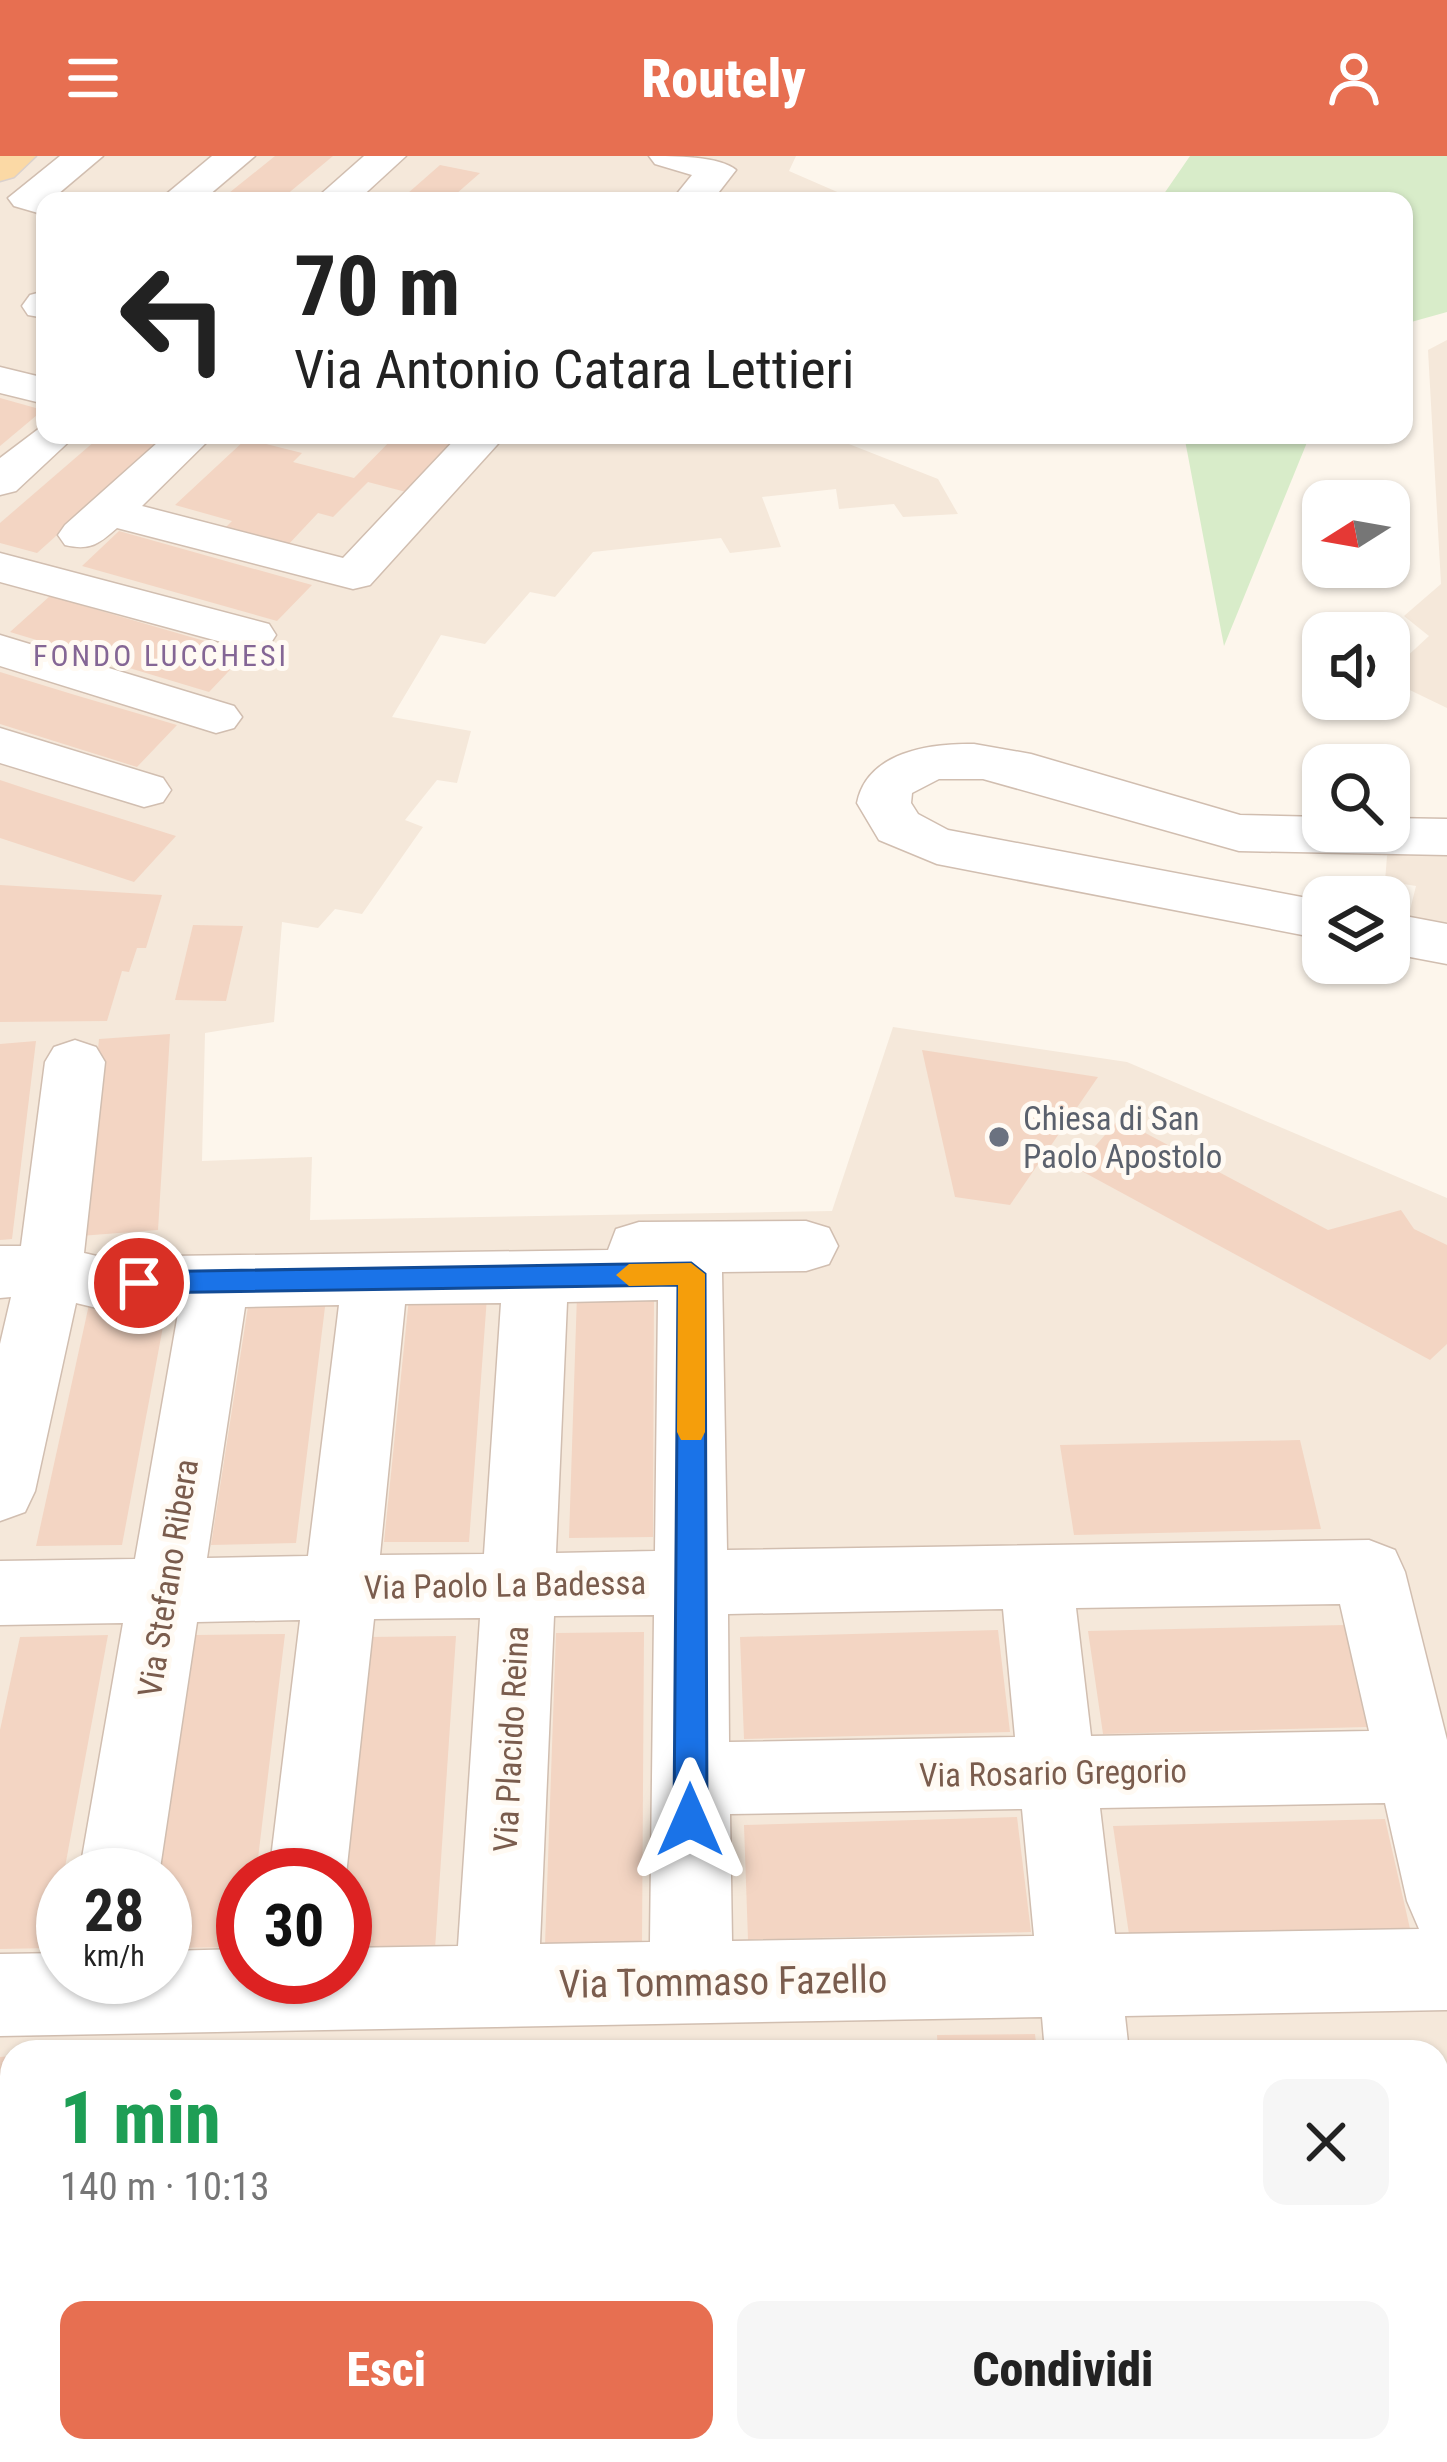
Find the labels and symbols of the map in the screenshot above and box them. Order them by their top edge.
north arrow [1302,480,1410,588]
district label: FONDO LUCCHESI [33,638,289,673]
place label: Chiesa di San Paolo Apostolo [1023,1099,1222,1176]
marker: Chiesa di San Paolo Apostolo [986,1124,1012,1150]
pin [88,1232,190,1334]
street label: Via Stefano Ribera [130,1456,206,1700]
street label: Via Paolo La Badessa [364,1563,646,1607]
street label: Via Placido Reina [486,1625,536,1853]
street label: Via Rosario Gregorio [919,1751,1187,1795]
position arrow [627,1757,753,1883]
speed limit sign: 30 [216,1848,372,2004]
street label: Via Tommaso Fazello [558,1956,888,2008]

